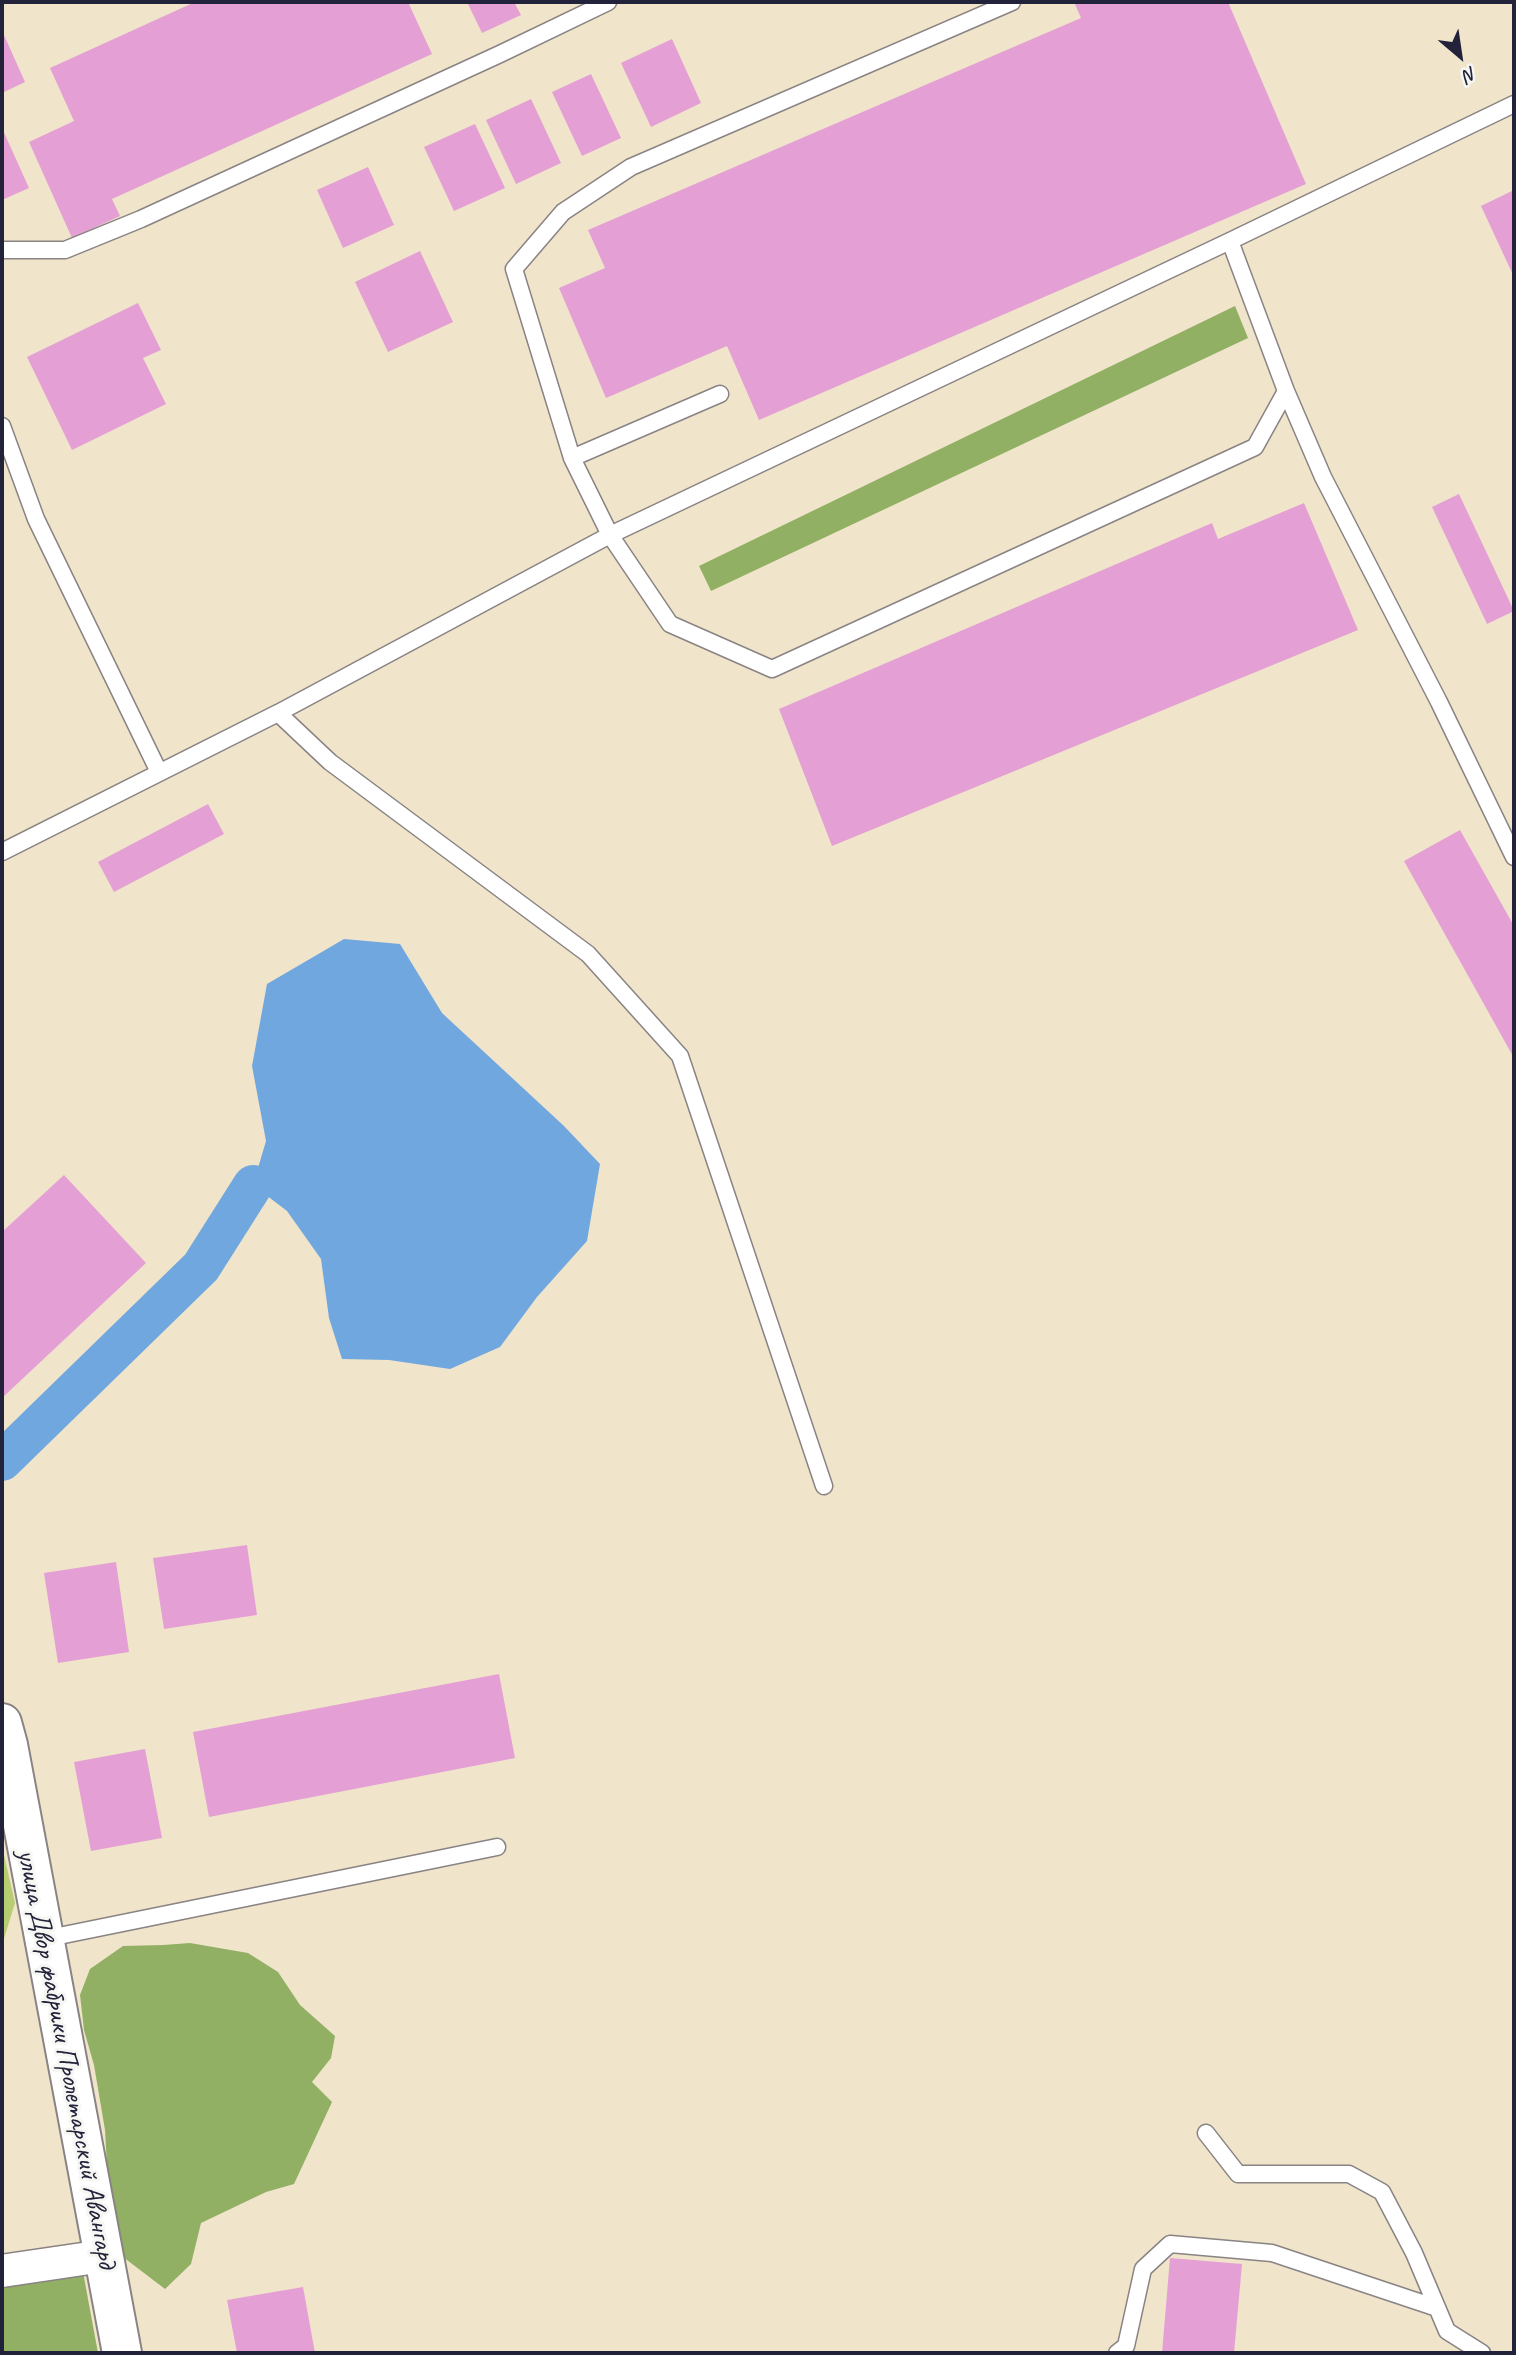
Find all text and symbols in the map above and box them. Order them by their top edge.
north arrow [1425,21,1495,91]
text: N [1459,61,1481,88]
street label: улица Двор фабрики Пролетарский Авангард [9,1847,123,2271]

